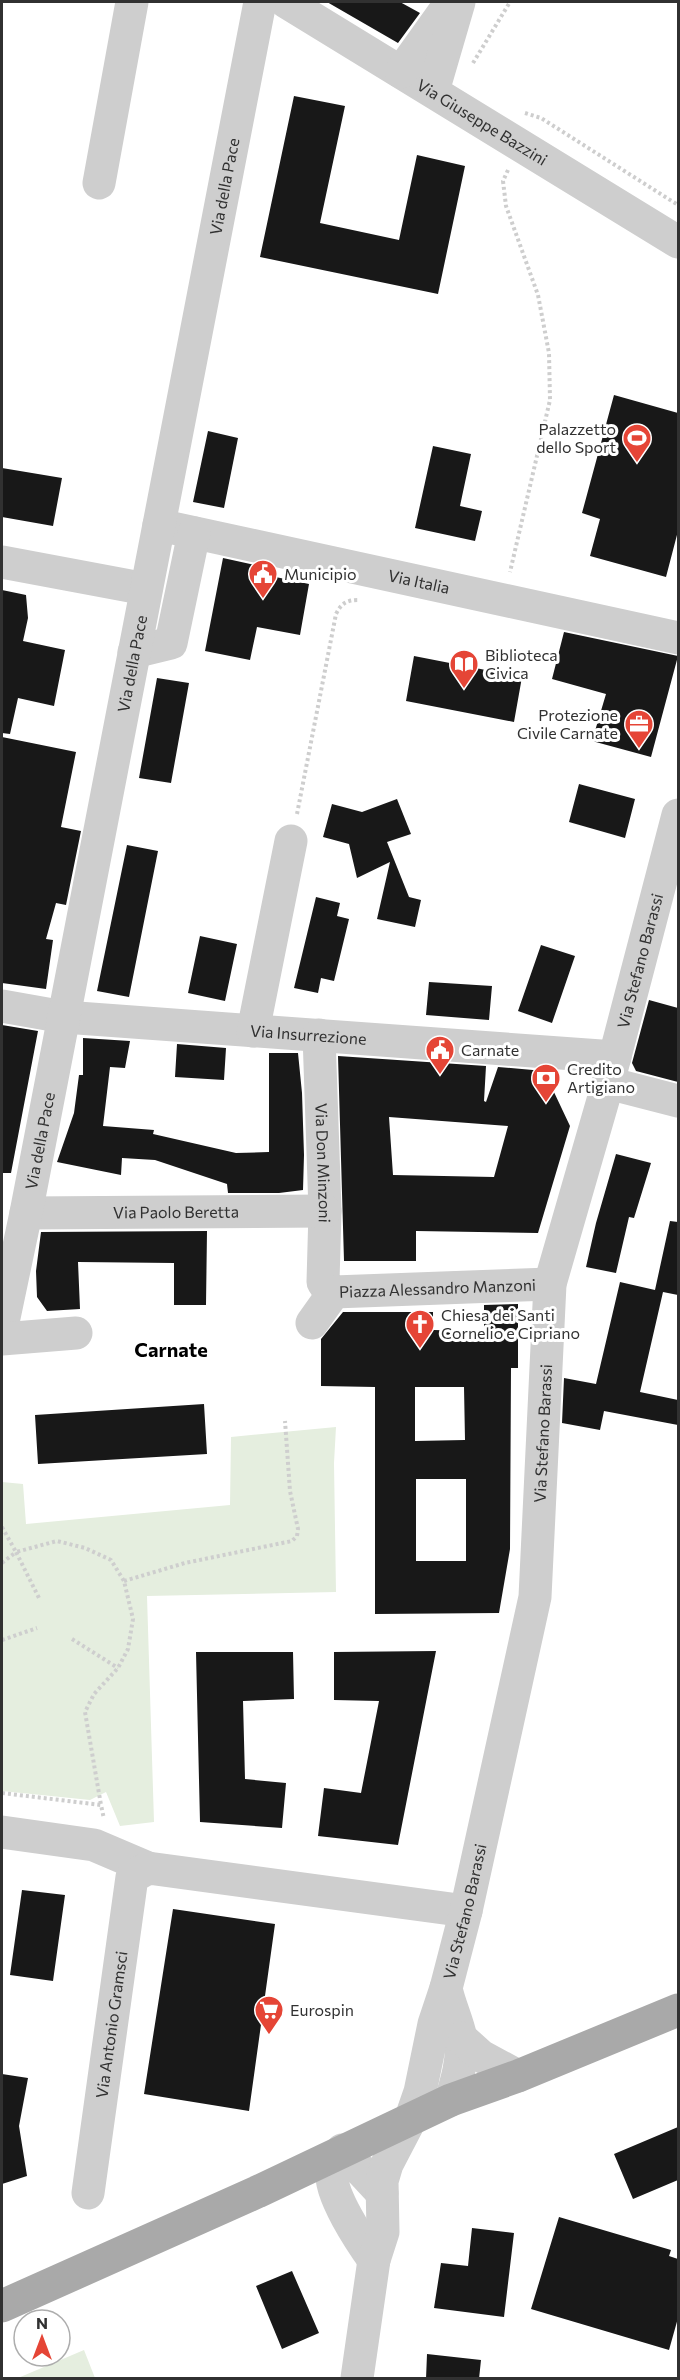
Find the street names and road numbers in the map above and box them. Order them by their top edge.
street label: Via Giuseppe Bazzini [414,75,551,169]
street label: Via della Pace [205,136,243,237]
street label: Via Italia [386,565,452,597]
street label: Via della Pace [113,613,150,714]
street label: Via Stefano Barassi [613,891,666,1030]
street label: Via Insurrezione [250,1021,367,1048]
street label: Via della Pace [21,1090,58,1191]
street label: Via Don Minzoni [312,1103,335,1223]
street label: Via Paolo Beretta [113,1202,239,1221]
street label: Piazza Alessandro Manzoni [339,1275,536,1301]
street label: Via Stefano Barassi [530,1364,555,1503]
street label: Via Stefano Barassi [439,1842,490,1981]
street label: Via Antonio Gramsci [91,1950,131,2099]

